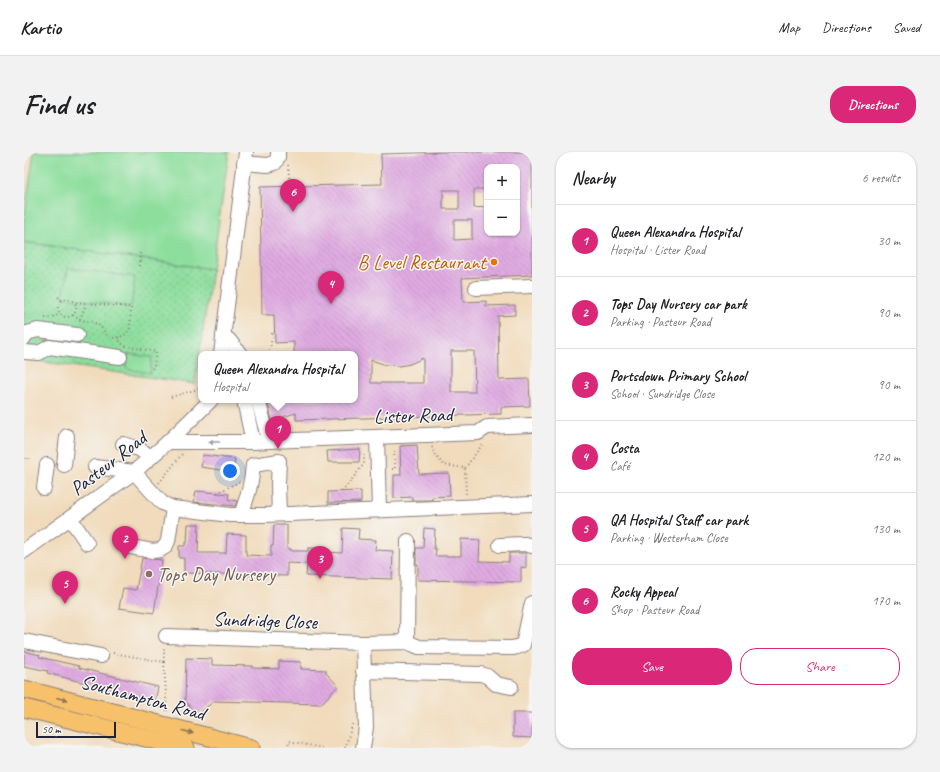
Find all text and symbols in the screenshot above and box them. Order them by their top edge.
text: Kartio [20,16,61,40]
text: Map [779,19,800,36]
text: Directions [822,19,871,36]
text: Saved [893,19,920,36]
button: Directions [830,86,916,123]
text: Find us [24,87,94,122]
map controls [484,164,520,236]
button: + [484,164,520,200]
text: Nearby [572,168,615,189]
text: 6 results [862,170,900,186]
pin: 6 [280,179,306,212]
button: − [484,200,520,236]
text: Queen Alexandra Hospital [610,223,740,242]
text: 1 [582,233,588,249]
text: 30 m [878,233,900,249]
text: Hospital · Lister Road [610,242,705,258]
place label: B Level Restaurant [358,250,488,275]
marker: B Level Restaurant [489,257,499,267]
pin: 4 [318,271,344,304]
text: Tops Day Nursery car park [610,295,747,314]
text: 2 [582,305,588,321]
text: 90 m [878,305,900,321]
text: Parking · Pasteur Road [610,314,711,330]
popup [198,351,358,403]
text: Queen Alexandra Hospital [213,360,343,379]
text: Portsdown Primary School [610,367,746,386]
text: 3 [582,377,588,393]
text: 90 m [878,377,900,393]
text: Hospital [213,379,248,395]
text: School · Sundridge Close [610,386,714,402]
street label: Lister Road [373,402,456,429]
pin: 1 [265,416,291,449]
street label: Pasteur Road [65,424,154,501]
one-way arrow [207,439,220,445]
text: Costa [610,439,639,458]
text: 4 [582,449,588,465]
text: 120 m [872,449,900,465]
text: Café [610,458,630,474]
your location [220,461,240,481]
text: QA Hospital Staff car park [610,511,748,530]
text: 5 [582,521,588,537]
text: 130 m [872,521,900,537]
pin: 2 [112,526,138,559]
text: Parking · Westerham Close [610,530,728,546]
pin: 3 [307,546,333,579]
place label: Tops Day Nursery [157,562,277,587]
marker: Tops Day Nursery [144,569,154,579]
pin: 5 [52,571,78,604]
text: Rocky Appeal [610,583,676,602]
text: 6 [582,593,588,609]
text: 170 m [872,593,900,609]
text: Shop · Pasteur Road [610,602,699,618]
street label: Sundridge Close [213,606,319,635]
button: Save [572,648,732,685]
button: Share [740,648,900,685]
street label: Southampton Road [78,669,211,727]
one-way arrow [56,696,68,702]
scale bar [36,720,116,739]
text: 50 m [42,722,61,736]
one-way arrow [181,729,194,735]

